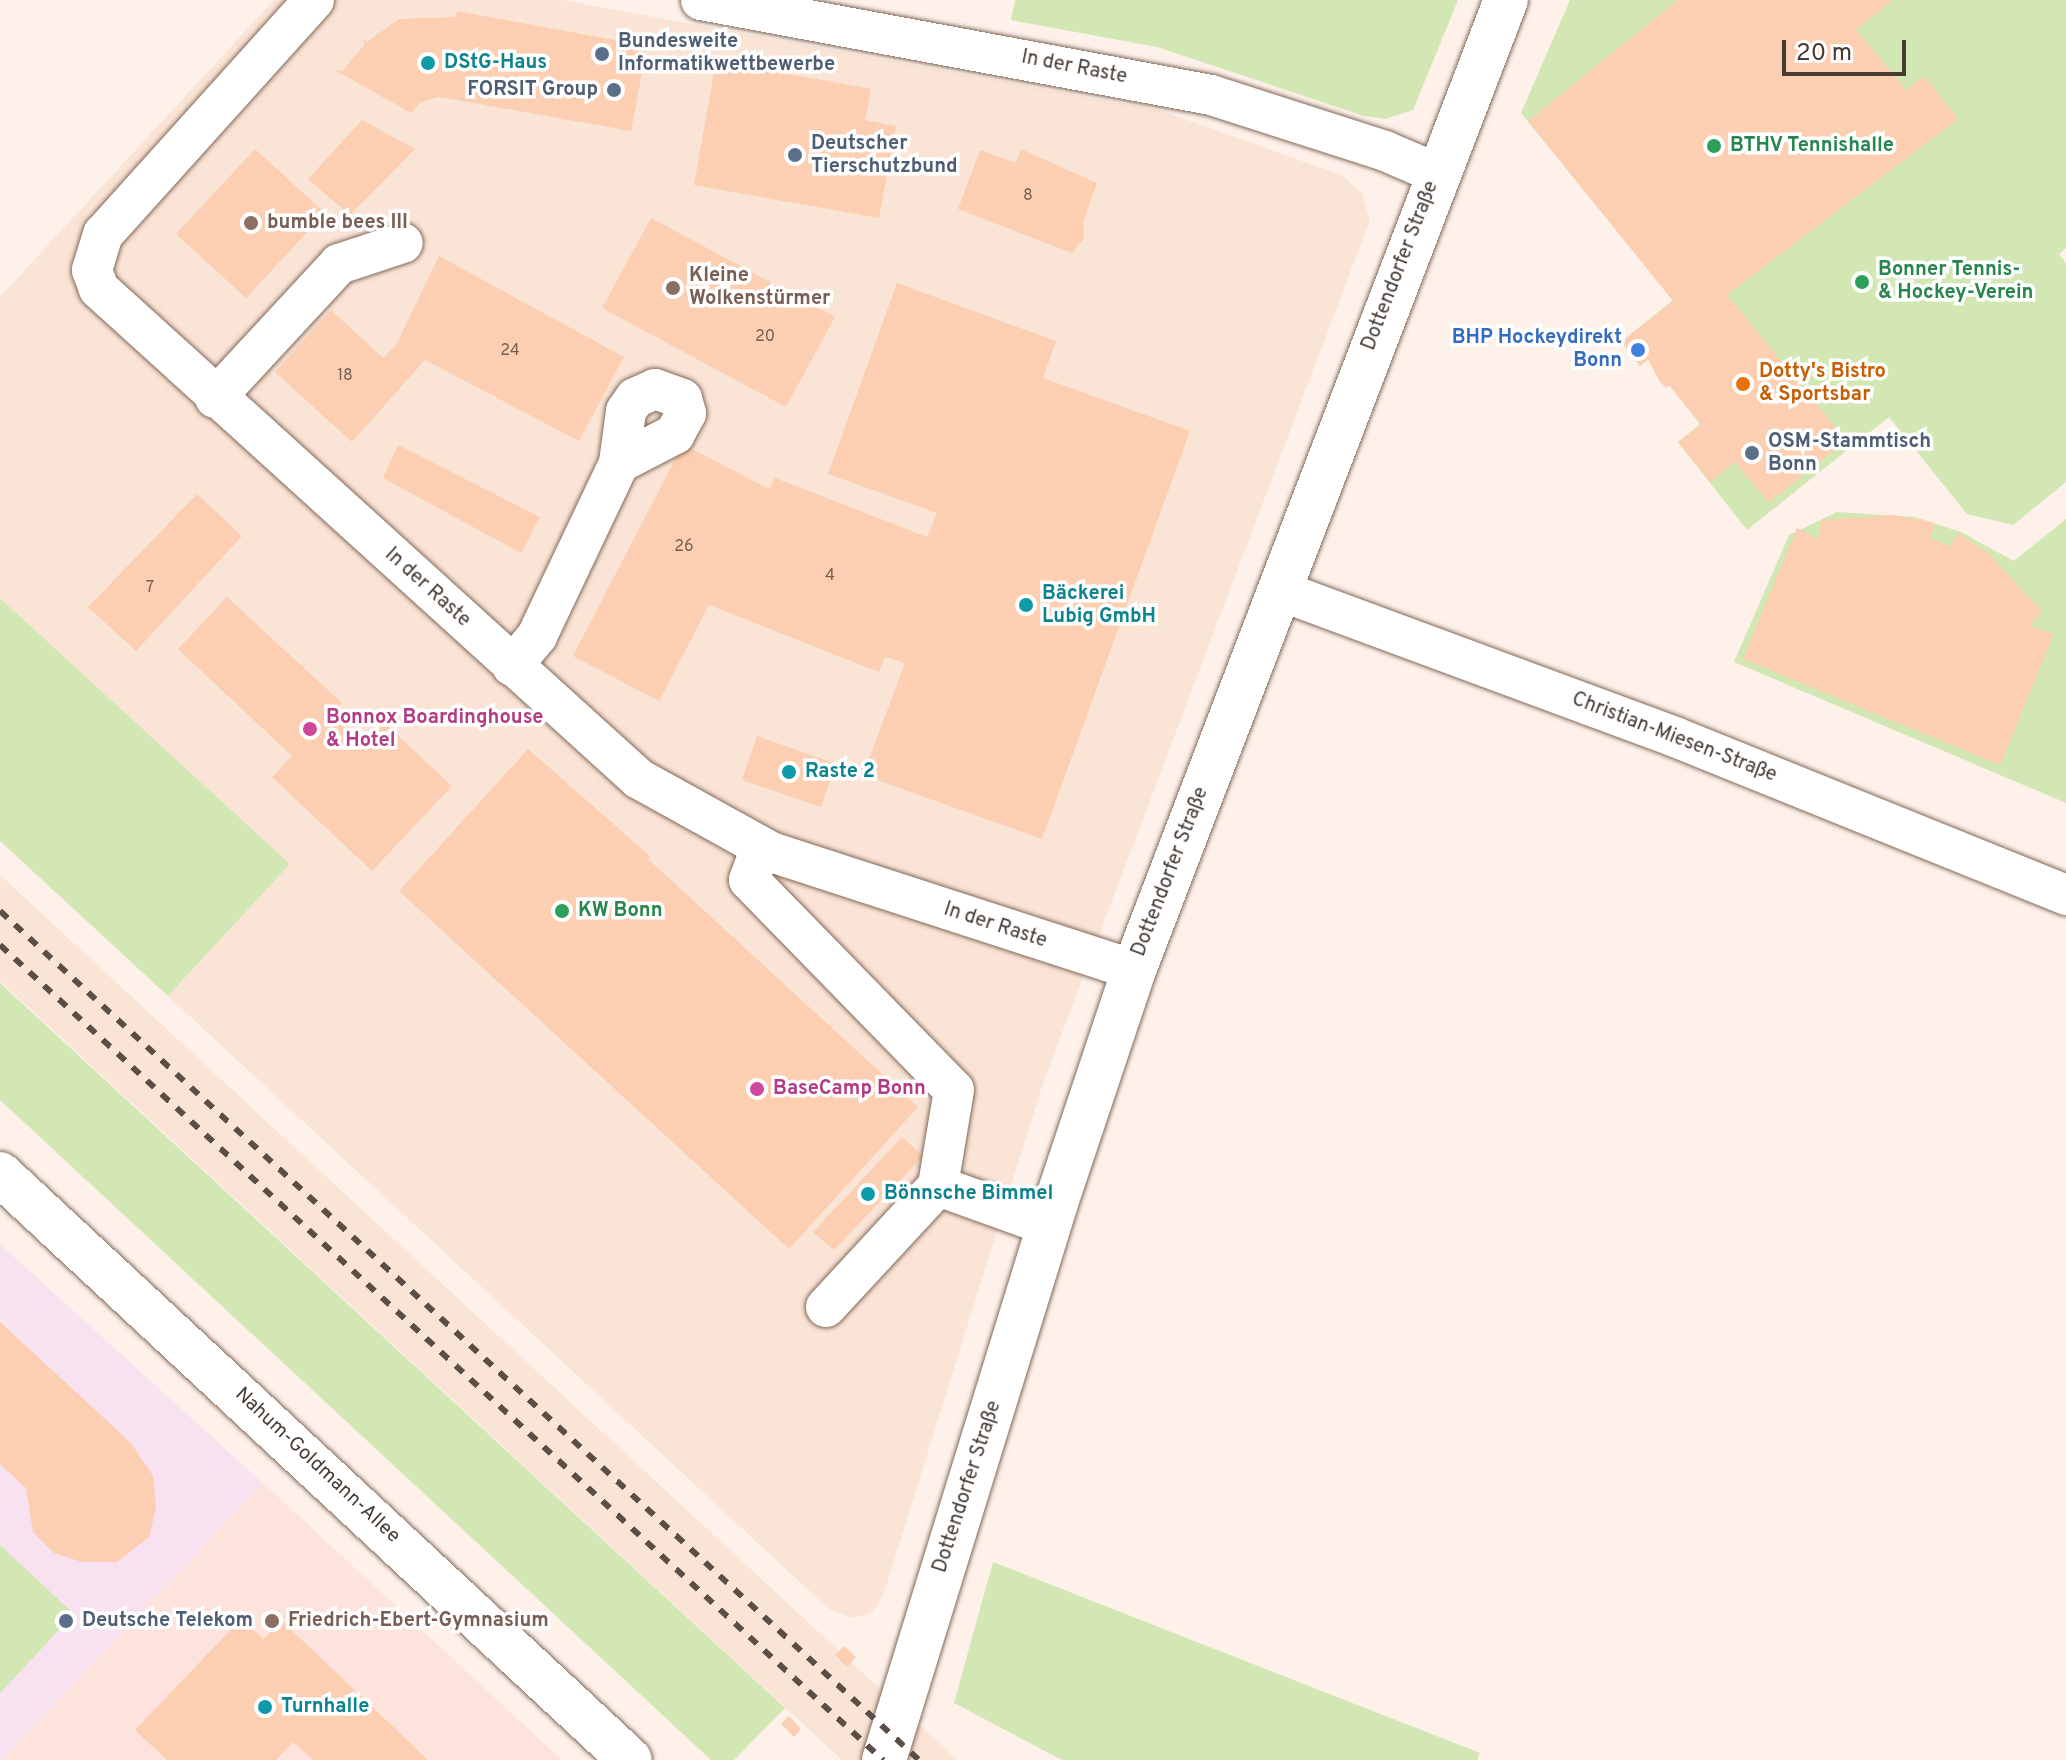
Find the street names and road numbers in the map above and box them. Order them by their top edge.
street label: In der Raste [1019,46,1129,90]
street label: Dottendorfer Straße [1358,178,1444,354]
street label: In der Raste [379,543,475,633]
street label: Christian-Miesen-Straße [1568,688,1780,788]
street label: Dottendorfer Straße [1128,784,1214,960]
street label: In der Raste [940,898,1050,954]
street label: Nahum-Goldmann-Allee [229,1383,405,1549]
street label: Dottendorfer Straße [929,1398,1007,1576]

